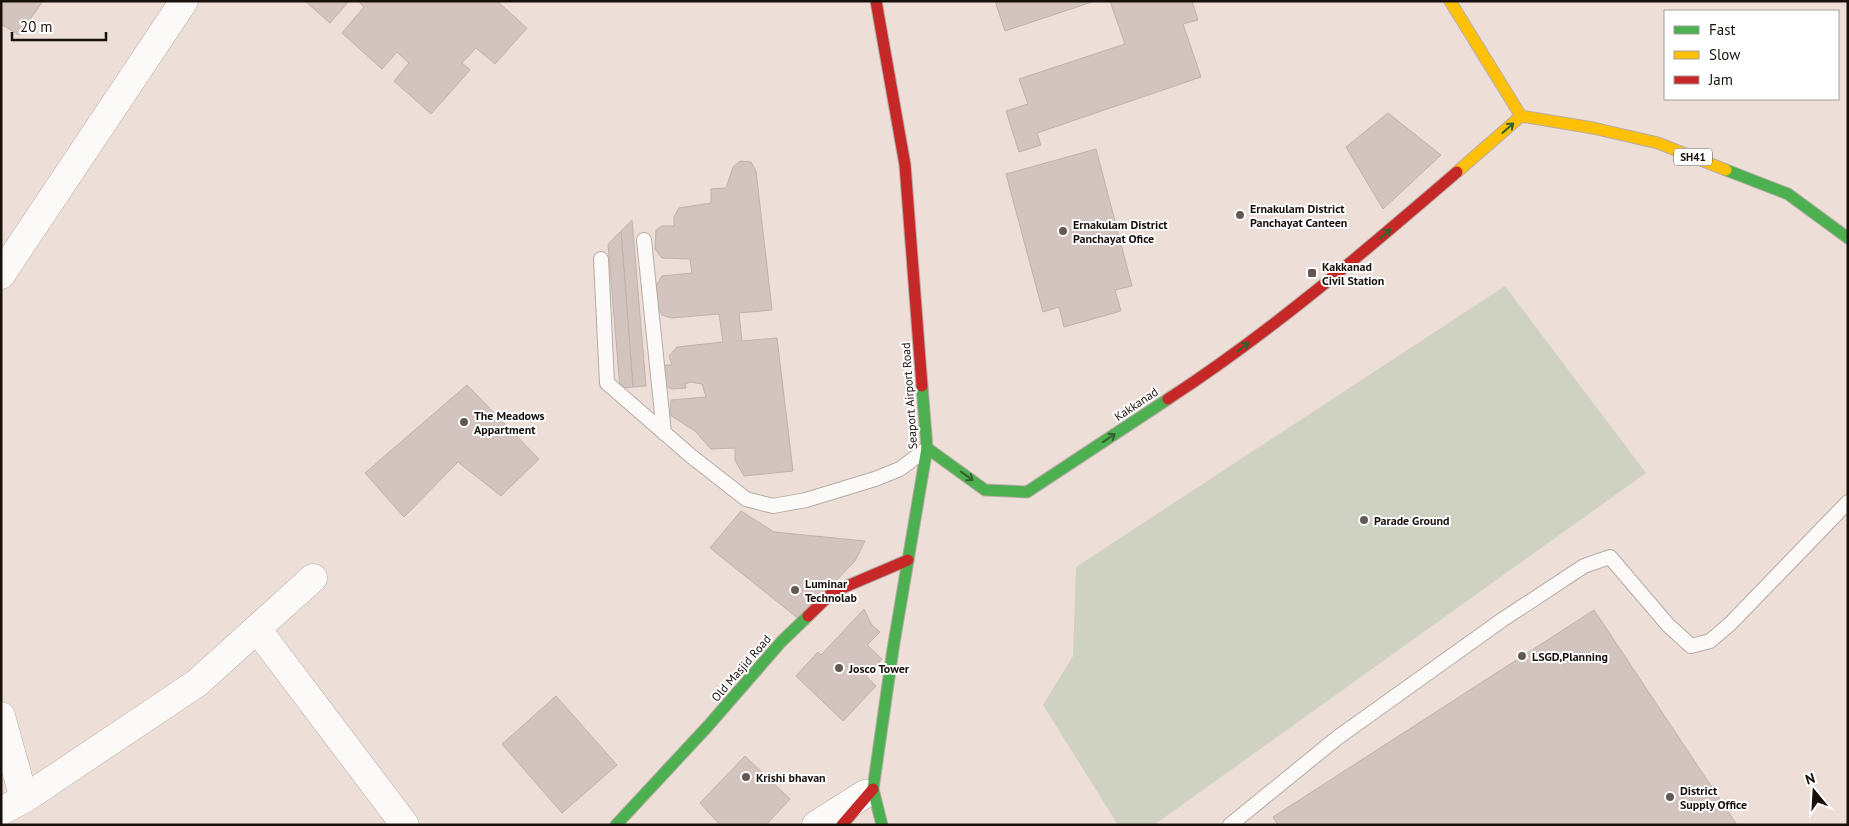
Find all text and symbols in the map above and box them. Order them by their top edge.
scale bar [12,10,106,42]
legend [1664,10,1839,100]
text: 20 m [20,17,53,36]
text: Fast [1709,20,1736,39]
text: Slow [1709,45,1740,64]
text: Jam [1708,70,1733,89]
one-way arrow [1501,122,1514,133]
road number: SH41 [1674,148,1712,166]
place label: Ernakulam District Panchayat Canteen [1250,201,1347,230]
marker: Ernakulam District Panchayat Canteen [1234,209,1246,221]
place label: Ernakulam District Panchayat Ofice [1073,217,1168,246]
marker: Ernakulam District Panchayat Ofice [1057,225,1069,237]
one-way arrow [1378,228,1391,240]
place label: Kakkanad Civil Station [1322,259,1384,288]
marker: Kakkanad Civil Station [1306,267,1318,279]
street label: Seaport Airport Road [898,342,920,450]
one-way arrow [1236,342,1249,353]
street label: Kakkanad [1111,384,1161,424]
place label: The Meadows Appartment [474,408,545,437]
marker: The Meadows Appartment [458,416,470,428]
one-way arrow [1101,433,1115,443]
one-way arrow [960,471,973,482]
place label: Parade Ground [1374,513,1450,528]
marker: Parade Ground [1358,514,1370,526]
place label: Luminar Technolab [805,576,858,605]
marker: Luminar Technolab [789,584,801,596]
street label: Old Masjid Road [708,632,774,704]
place label: LSGD,Planning [1532,649,1608,664]
marker: LSGD,Planning [1516,650,1528,662]
place label: Josco Tower [848,661,910,676]
marker: Josco Tower [833,662,845,674]
north arrow [1789,766,1839,816]
text: N [1803,769,1817,789]
place label: Krishi bhavan [756,770,826,785]
marker: Krishi bhavan [740,771,752,783]
place label: District Supply Office [1680,783,1747,812]
marker: District Supply Office [1664,791,1676,803]

